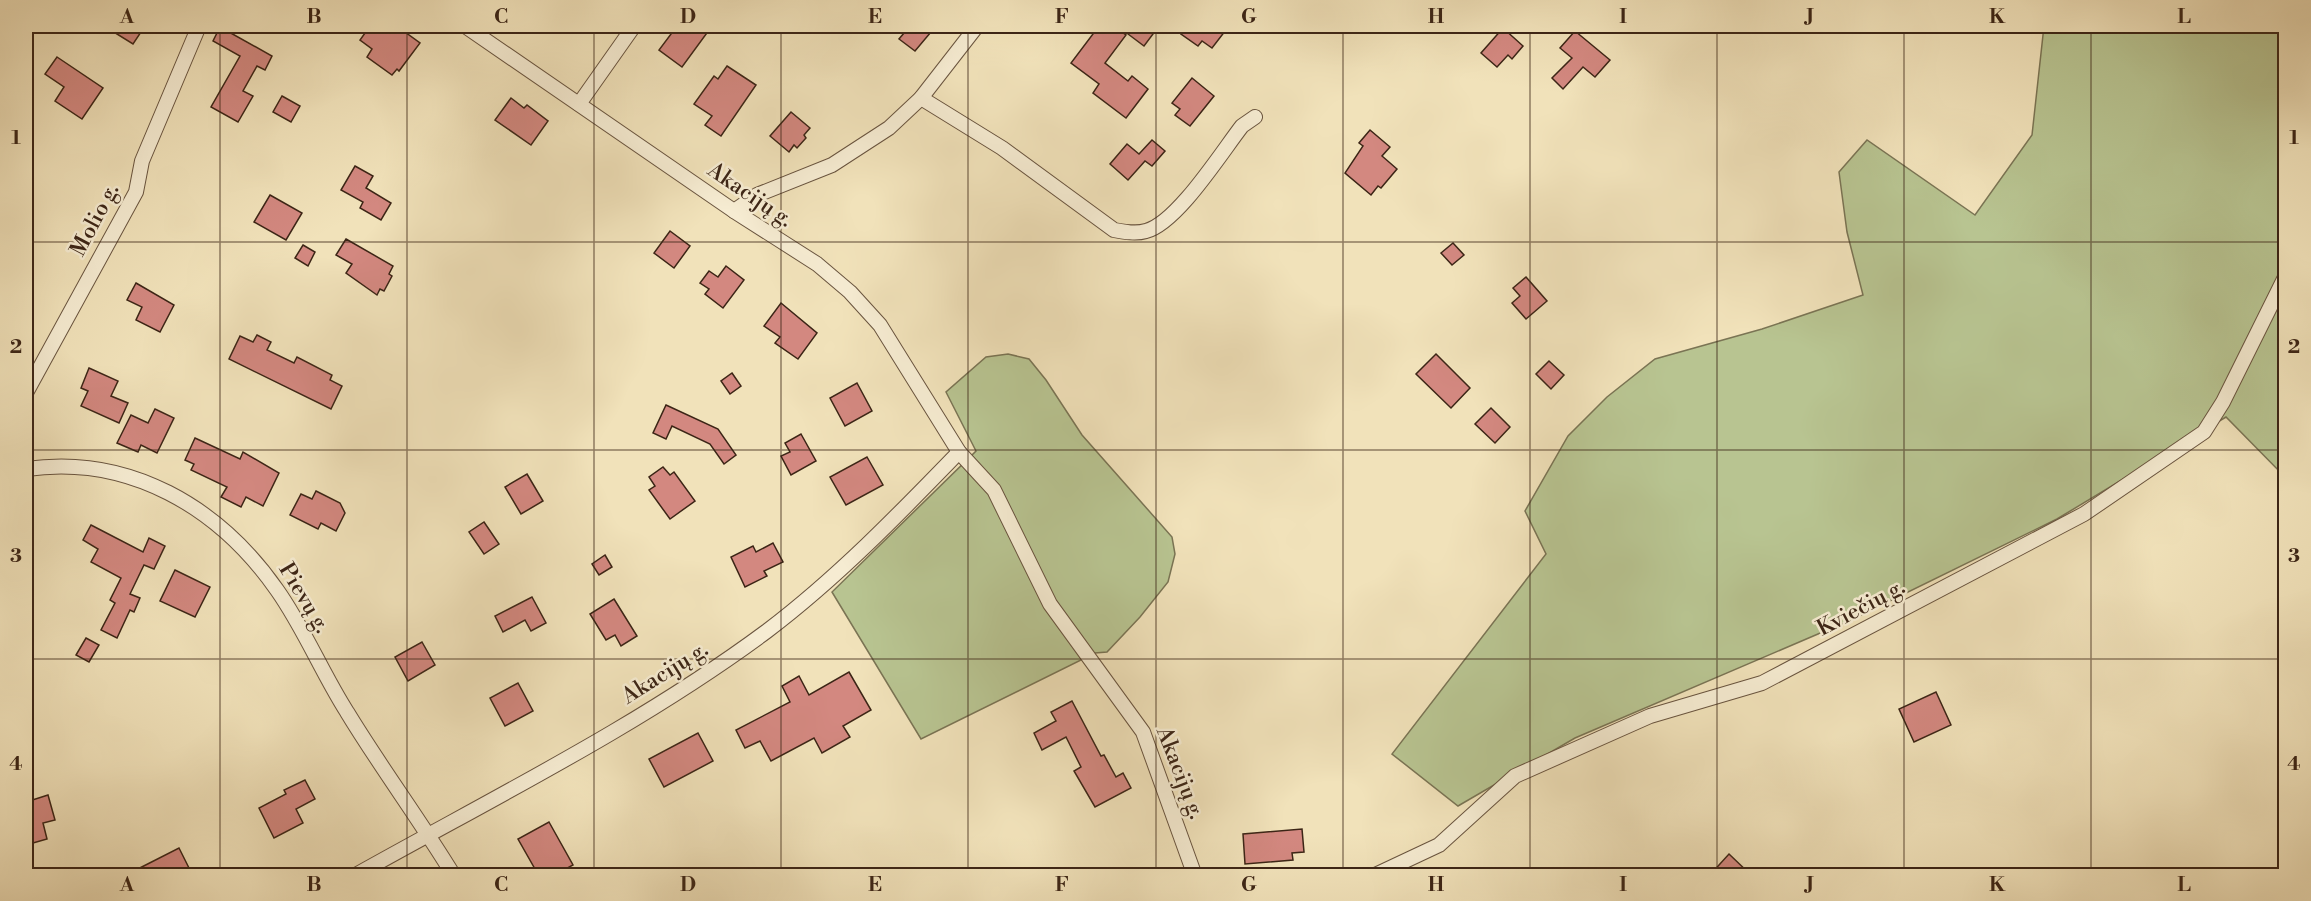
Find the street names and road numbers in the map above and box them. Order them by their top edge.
street label: Akacijų g. [702,156,798,233]
street label: Molio g. [65,179,125,261]
street label: Pievų g. [272,558,336,638]
street label: Kviečių g. [1812,574,1910,642]
street label: Akacijų g. [616,636,713,711]
street label: Akacijų g. [1150,722,1210,823]

